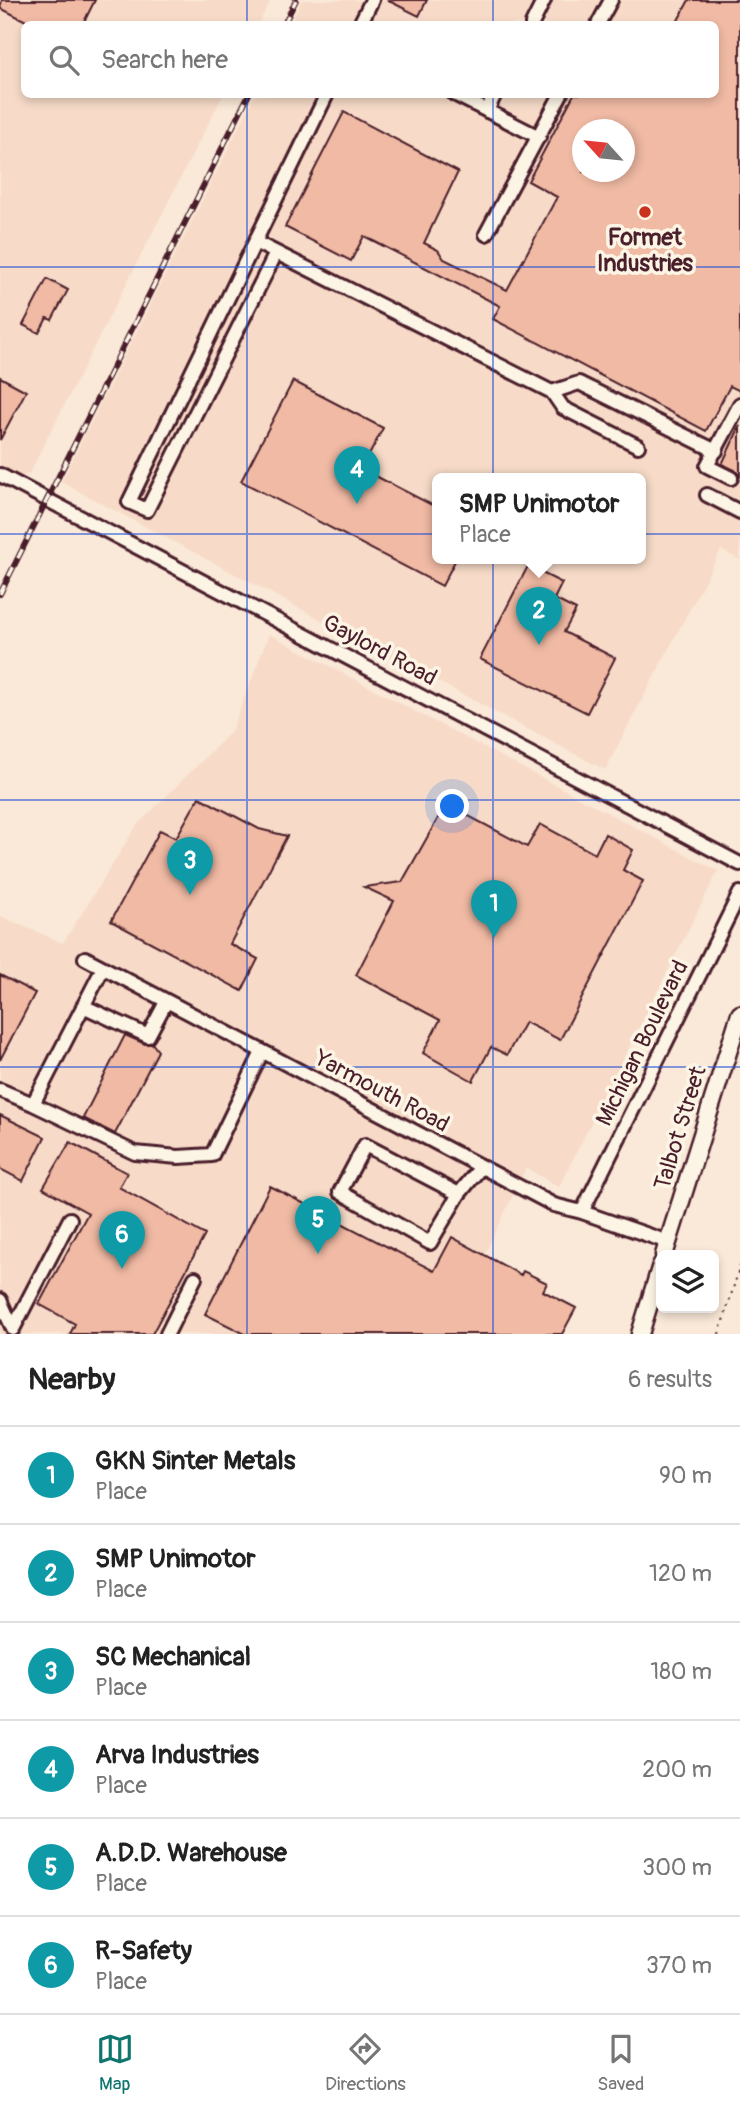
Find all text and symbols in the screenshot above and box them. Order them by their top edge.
search box [21,21,719,98]
icon: search [45,41,83,79]
text: Search here [101,44,228,76]
north arrow [572,119,635,182]
marker: Formet Industries [637,204,653,220]
place label: Formet Industries [597,223,694,278]
pin: 4 [334,446,380,504]
popup [432,473,646,564]
text: SMP Unimotor [459,488,619,520]
text: Place [459,520,511,549]
pin: 2 [516,587,562,645]
street label: Gaylord Road [318,608,442,692]
your location [435,789,469,823]
pin: 3 [167,837,213,895]
pin: 1 [471,880,517,938]
street label: Michigan Boulevard [589,955,695,1131]
street label: Yarmouth Road [309,1043,454,1139]
street label: Talbot Street [647,1062,713,1193]
pin: 5 [295,1196,341,1254]
pin: 6 [99,1211,145,1269]
map controls [656,1250,719,1313]
button: layers [656,1250,719,1313]
text: Nearby [28,1361,115,1398]
text: 6 results [628,1365,712,1394]
text: GKN Sinter Metals [95,1445,295,1477]
text: 1 [47,1461,56,1490]
text: 90 m [659,1461,712,1490]
text: Place [95,1477,147,1506]
text: SMP Unimotor [95,1543,256,1575]
text: 2 [45,1559,57,1588]
text: 120 m [649,1559,712,1588]
text: Place [95,1575,147,1604]
text: SC Mechanical [95,1641,251,1673]
text: 3 [45,1657,57,1686]
text: 180 m [650,1657,712,1686]
text: Place [95,1673,147,1702]
text: Arva Industries [95,1739,259,1771]
text: 4 [44,1755,58,1784]
text: 200 m [642,1755,712,1784]
text: Place [95,1771,147,1800]
text: A.D.D. Warehouse [95,1837,287,1869]
text: 5 [45,1853,57,1882]
text: 300 m [642,1853,712,1882]
text: Place [95,1869,147,1898]
text: R-Safety [95,1935,192,1967]
text: 6 [44,1951,58,1980]
text: 370 m [646,1951,712,1980]
text: Place [95,1967,147,1996]
tab: Map [96,2030,134,2096]
tab: Directions [325,2030,406,2096]
tab: Saved [597,2030,644,2096]

